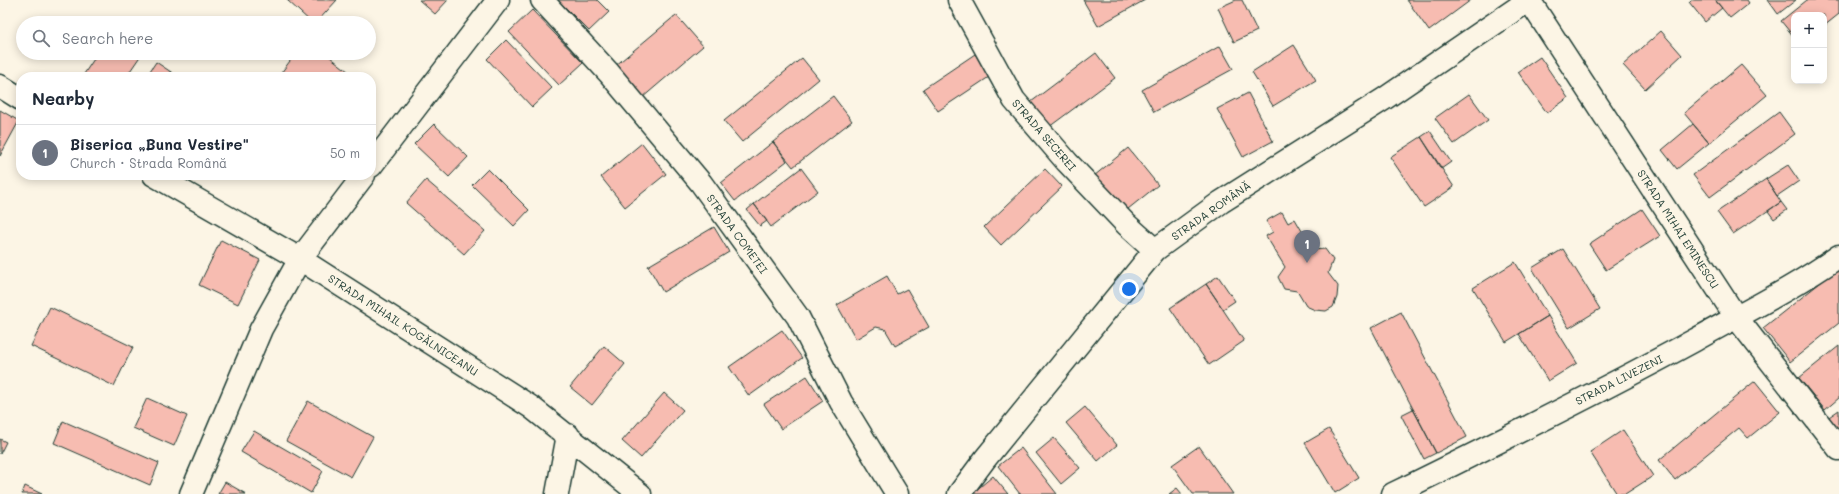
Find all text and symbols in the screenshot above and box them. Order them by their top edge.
map controls [1791,12,1827,84]
button: + [1791,12,1827,48]
search box [16,16,376,60]
icon: search [30,27,52,49]
text: Search here [62,28,153,48]
button: − [1791,48,1827,84]
text: Nearby [32,87,94,109]
street label: STRADA SECEREI [1009,96,1080,174]
text: Biserica „Buna Vestire" [70,134,249,154]
text: 1 [42,144,48,161]
text: 50 m [330,144,360,161]
text: Church · Strada Română [70,154,227,171]
street label: STRADA MIHAI EMINESCU [1634,166,1722,291]
street label: STRADA ROMÂNĂ [1168,178,1253,244]
street label: STRADA COMETEI [704,191,771,277]
pin: 1 [1294,230,1320,263]
street label: STRADA MIHAIL KOGĂLNICEANU [325,270,481,379]
your location [1119,279,1139,299]
street label: STRADA LIVEZENI [1572,351,1665,408]

